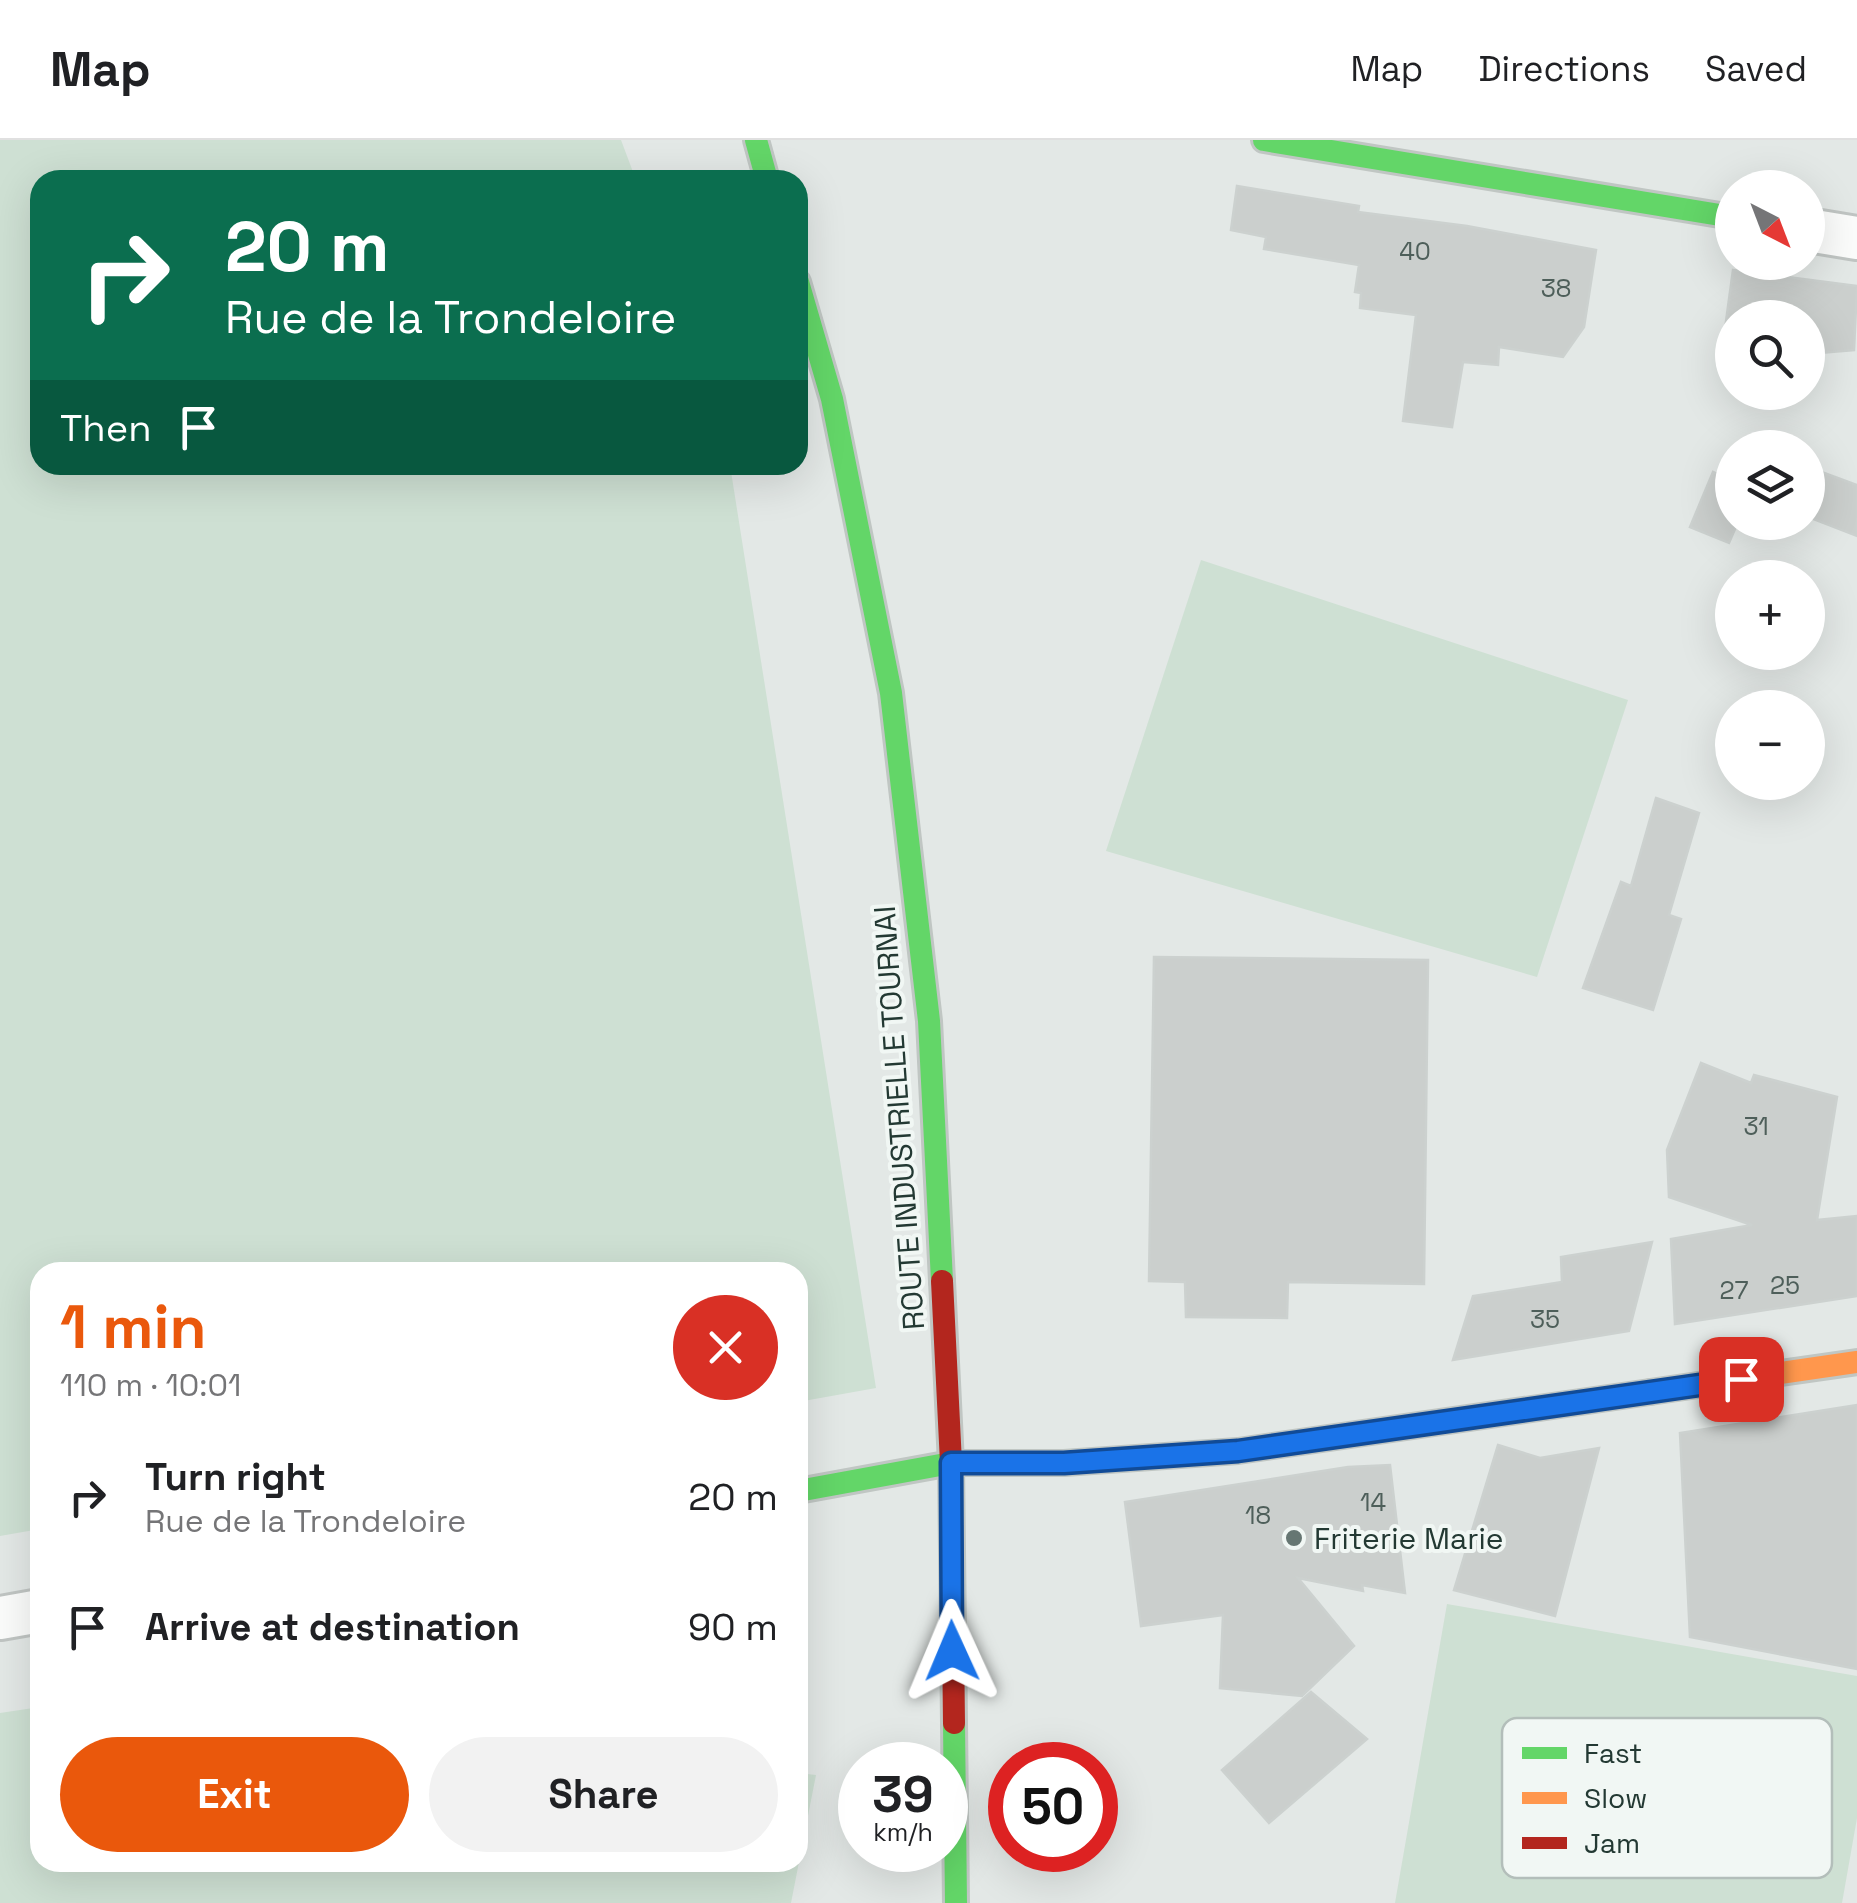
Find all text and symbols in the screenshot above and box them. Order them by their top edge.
text: Map [50,39,151,100]
text: Map [1350,47,1423,91]
text: Directions [1478,47,1650,91]
text: Saved [1705,47,1807,91]
north arrow [1715,170,1825,280]
map controls [1715,170,1825,800]
text: 20 m [225,202,390,291]
icon: right [60,210,190,340]
house number: 40 [1399,235,1431,267]
house number: 38 [1541,272,1571,304]
text: Rue de la Trondeloire [225,289,677,346]
button: search [1715,300,1825,410]
icon: arrive [171,400,226,455]
text: Then [60,404,151,452]
button: layers [1715,430,1825,540]
button: + [1715,560,1825,670]
button: − [1715,690,1825,800]
street label: ROUTE INDUSTRIELLE TOURNAI [865,905,933,1331]
house number: 31 [1743,1110,1769,1142]
house number: 25 [1770,1269,1800,1301]
house number: 27 [1720,1274,1748,1306]
text: 1 min [60,1289,207,1366]
button: close [673,1295,778,1400]
house number: 35 [1530,1303,1560,1335]
pin [1699,1337,1784,1422]
icon: arrive [1714,1352,1769,1407]
text: 110 m · 10:01 [60,1365,241,1405]
text: Turn right [145,1453,326,1501]
icon: right [60,1470,115,1525]
text: 20 m [688,1473,778,1521]
house number: 14 [1360,1486,1386,1518]
house number: 18 [1245,1499,1271,1531]
text: Rue de la Trondeloire [145,1501,466,1541]
place label: Friterie Marie [1314,1519,1504,1558]
marker: Friterie Marie [1283,1527,1305,1549]
position arrow [900,1599,1004,1703]
icon: arrive [60,1600,115,1655]
text: Arrive at destination [145,1603,520,1651]
text: 90 m [688,1603,778,1651]
legend [1502,1718,1832,1878]
text: Fast [1584,1735,1642,1771]
button: Exit [60,1737,409,1852]
button: Share [429,1737,778,1852]
speed limit sign: 50 [988,1742,1118,1872]
text: 39 [872,1763,934,1827]
text: Slow [1584,1780,1647,1816]
text: km/h [873,1816,933,1848]
text: Jam [1584,1825,1640,1861]

